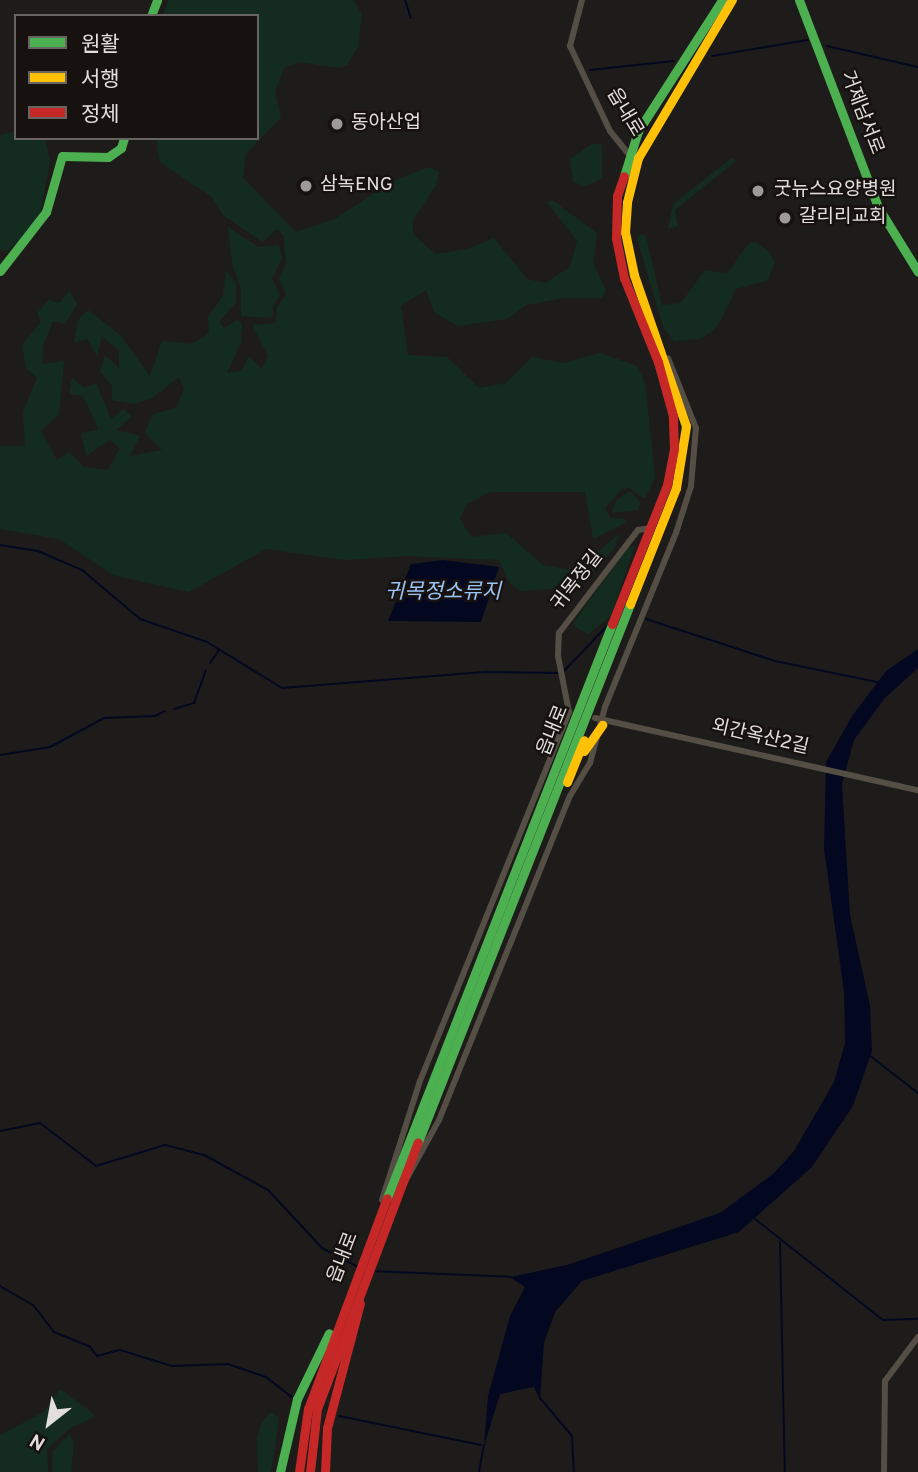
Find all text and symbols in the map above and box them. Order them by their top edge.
legend [14,14,259,140]
text: 원활 [81,32,120,59]
text: 서행 [81,67,120,94]
street label: 거제남서로 [835,68,887,158]
street label: 읍내로 [601,85,647,141]
text: 정체 [81,102,120,129]
place label: 동아산업 [351,113,421,135]
marker: 동아산업 [329,116,345,132]
place label: 삼녹ENG [320,175,393,197]
marker: 삼녹ENG [298,178,314,194]
place label: 굿뉴스요양병원 [774,180,896,202]
marker: 굿뉴스요양병원 [748,181,768,201]
place label: 갈리리교회 [799,207,886,229]
marker: 갈리리교회 [777,210,793,226]
street label: 귀목정길 [547,546,609,616]
water label: 귀목정소류지 [385,580,501,606]
street label: 읍내로 [534,702,574,760]
street label: 외간옥산2길 [709,716,811,760]
street label: 읍내로 [324,1229,364,1287]
north arrow [14,1388,84,1458]
text: N [26,1427,50,1455]

